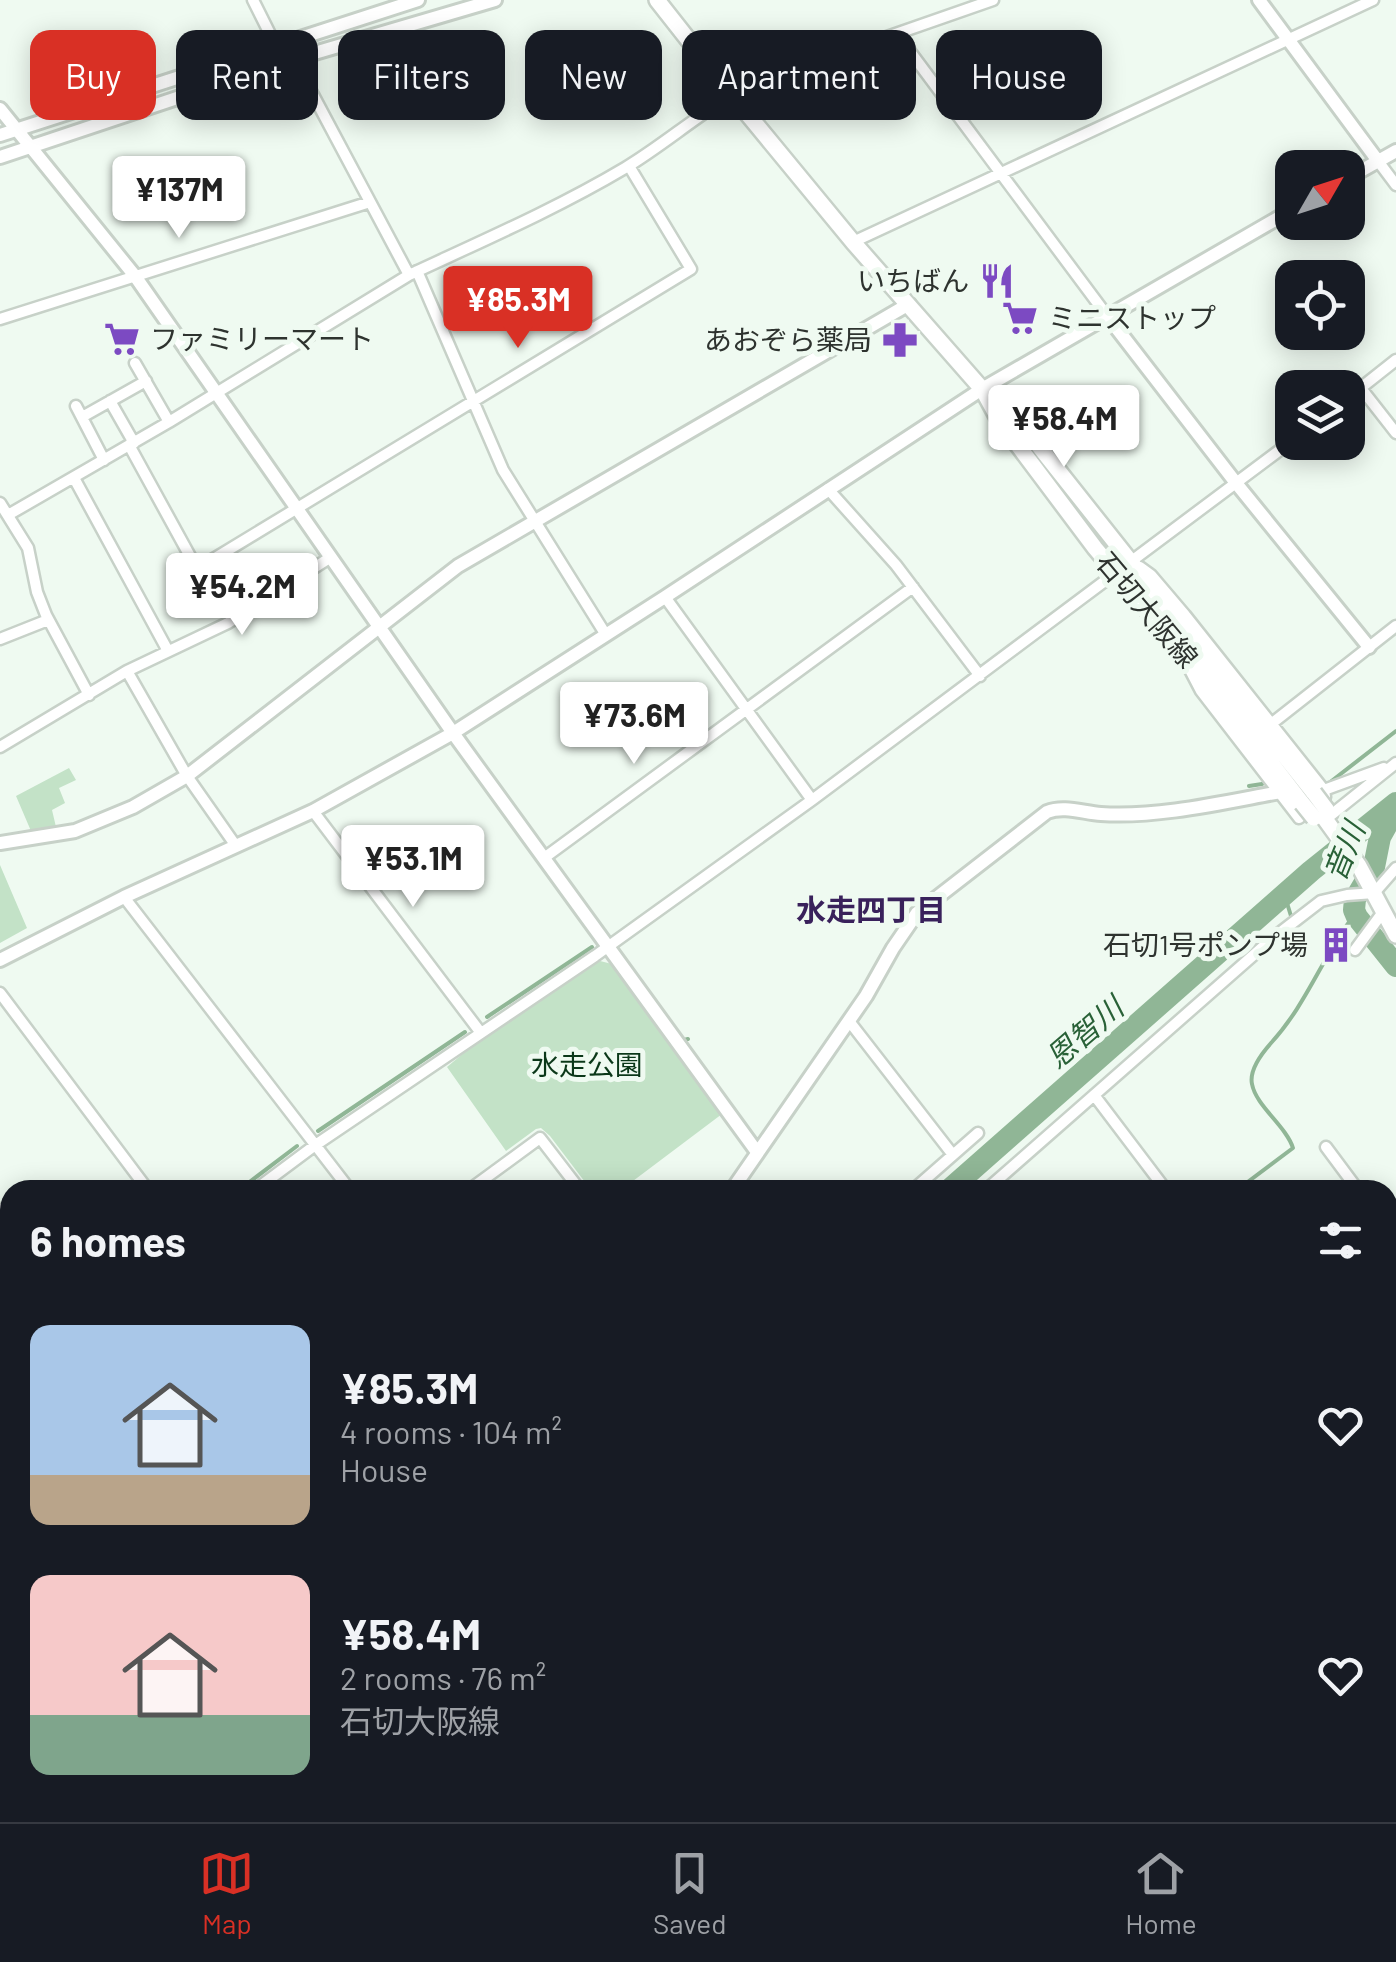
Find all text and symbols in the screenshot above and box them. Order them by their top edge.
chip: Buy [30,30,156,120]
chip: Rent [176,30,318,120]
chip: Filters [338,30,505,120]
chip: New [525,30,662,120]
chip: Apartment [682,30,916,120]
chip: House [936,30,1102,120]
north arrow [1275,150,1365,240]
map controls [1275,150,1365,460]
pin: ¥137M [109,156,249,241]
text: ¥137M [134,169,224,207]
button: locate [1275,260,1365,350]
restaurant icon: いちばん [978,262,1016,300]
place label: いちばん [857,263,969,297]
pin: ¥85.3M [437,266,599,351]
text: ¥85.3M [465,279,571,317]
supermarket icon: ミニストップ [1001,299,1039,337]
place label: ミニストップ [1048,300,1216,334]
supermarket icon: ファミリーマート [103,320,141,358]
place label: ファミリーマート [150,321,374,355]
pharmacy icon: あおぞら薬局 [881,321,919,359]
place label: あおぞら薬局 [704,322,872,356]
button: layers [1275,370,1365,460]
pin: ¥58.4M [983,385,1145,470]
text: ¥58.4M [1010,398,1118,436]
street label: 石切大阪線 [1090,545,1206,674]
pin: ¥54.2M [161,553,323,638]
text: ¥54.2M [188,566,296,604]
pin: ¥73.6M [553,682,715,767]
text: ¥73.6M [582,695,686,733]
water label: 音川 [1315,814,1372,886]
pin: ¥53.1M [332,825,494,910]
text: ¥53.1M [363,838,463,876]
district label: 水走四丁目 [796,891,946,927]
building icon: 石切1号ポンプ場 [1317,926,1355,964]
place label: 石切1号ポンプ場 [1103,927,1308,961]
water label: 恩智川 [1038,986,1132,1075]
park label: 水走公園 [531,1047,643,1081]
icon: filters [1313,1213,1368,1268]
text: 6 homes [30,1215,186,1265]
text: ¥85.3M [340,1362,478,1412]
icon: home [110,1365,230,1485]
icon: heart [1313,1398,1368,1453]
text: 4 rooms · 104 m² [340,1412,562,1450]
text: House [340,1450,428,1488]
text: ¥58.4M [340,1608,481,1658]
icon: home [110,1615,230,1735]
icon: heart [1313,1648,1368,1703]
text: 2 rooms · 76 m² [340,1658,546,1696]
text: 石切大阪線 [340,1701,500,1739]
tab: Map [199,1846,254,1940]
tab: Saved [653,1846,726,1940]
tab: Home [1125,1846,1197,1940]

